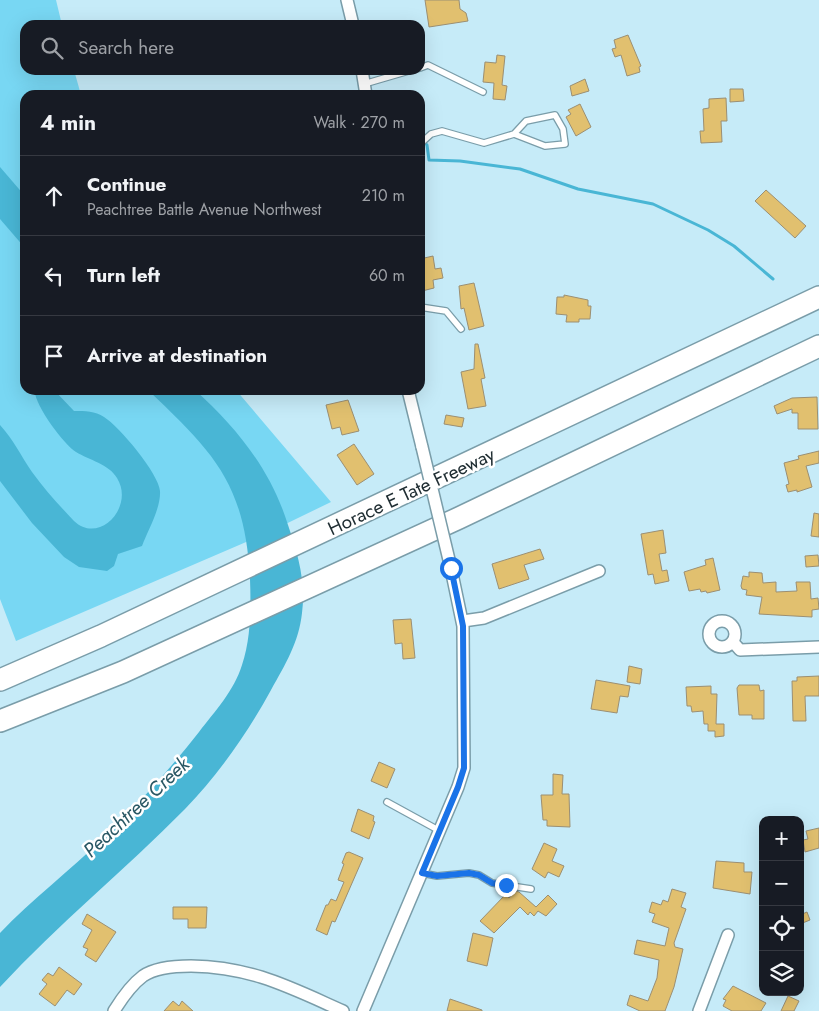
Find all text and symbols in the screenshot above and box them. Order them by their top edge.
search box [20,20,425,75]
icon: search [38,34,66,62]
text: Search here [78,34,174,61]
text: 4 min [40,108,96,138]
text: Walk · 270 m [314,111,405,134]
text: Continue [87,171,166,198]
icon: ahead [40,182,68,210]
text: 210 m [362,184,405,207]
text: Peachtree Battle Avenue Northwest [87,198,321,221]
icon: left [40,262,68,290]
text: Turn left [87,262,160,289]
text: 60 m [369,264,405,287]
icon: arrive [40,342,68,370]
text: Arrive at destination [87,342,267,369]
street label: Horace E Tate Freeway [323,441,500,542]
route start [440,557,463,580]
water label: Peachtree Creek [77,749,197,864]
map controls [759,816,804,996]
button: + [759,816,804,861]
button: − [759,861,804,906]
route end [495,874,518,897]
button: locate [759,906,804,951]
button: layers [759,951,804,996]

